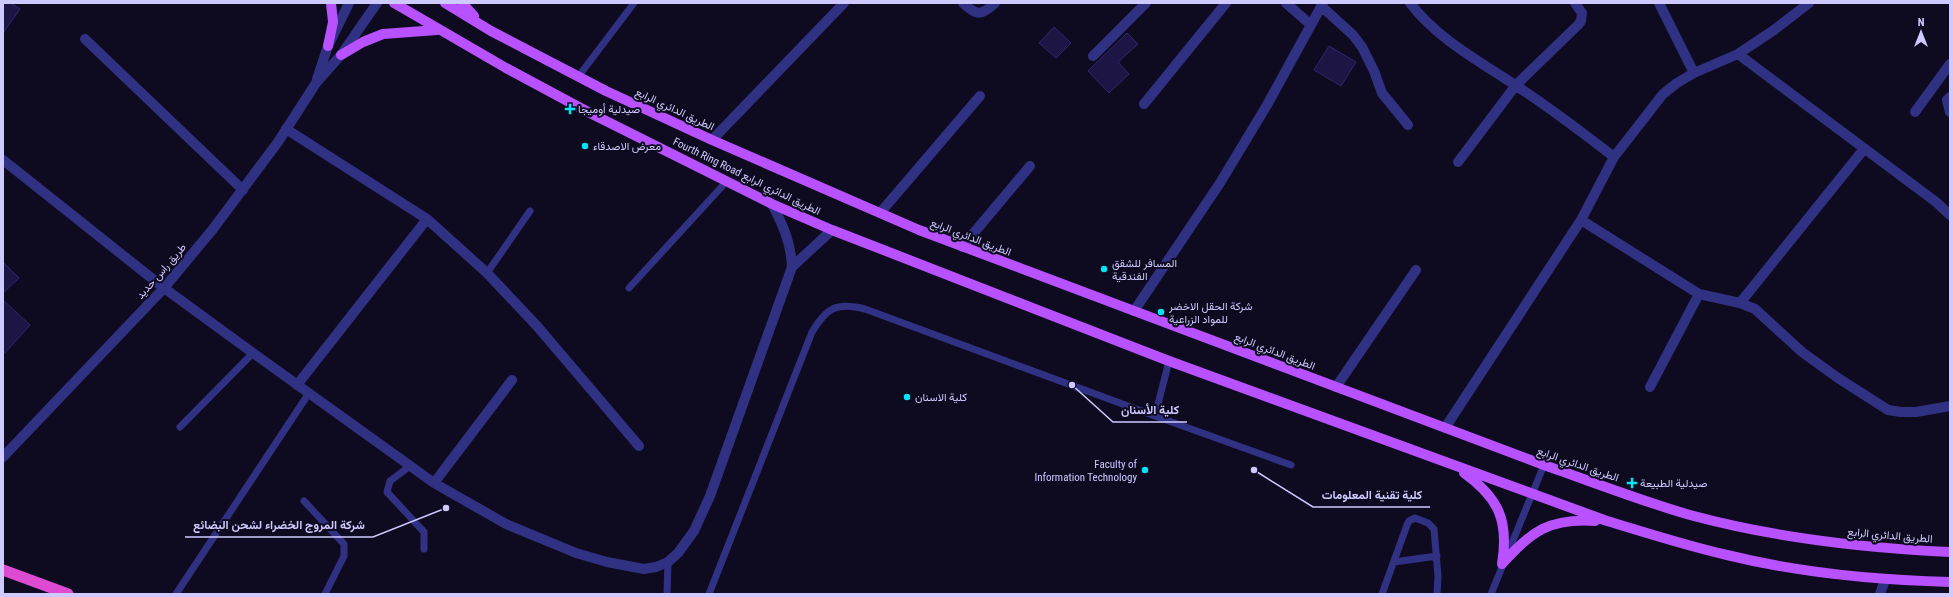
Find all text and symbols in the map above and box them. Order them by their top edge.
north arrow [1901,12,1941,52]
text: N [1918,16,1925,29]
street label: الطريق الدائري الرابع [632,85,716,136]
place label: صيدلية أوميجا [578,103,640,116]
marker: صيدلية أوميجا [565,104,575,114]
street label: Fourth Ring Road الطريق الدائري الرابع [670,135,823,221]
place label: معرض الاصدقاء [593,140,661,153]
marker: معرض الاصدقاء [580,141,590,151]
street label: الطريق الدائري الرابع [928,216,1013,262]
street label: طريق راس حديد [134,241,189,302]
place label: المسافر للشقق الفندقية [1112,257,1177,283]
marker: المسافر للشقق الفندقية [1099,264,1109,274]
place label: شركة الحقل الاخضر للمواد الزراعية [1168,300,1253,326]
marker: شركة الحقل الاخضر للمواد الزراعية [1156,307,1166,317]
street label: الطريق الدائري الرابع [1232,330,1317,376]
place label: كلية الاسنان [915,391,967,404]
marker: كلية الاسنان [902,392,912,402]
callout: كلية الأسنان [1113,398,1187,422]
text: كلية الأسنان [1121,403,1180,417]
street label: الطريق الدائري الرابع [1534,444,1620,487]
place label: Faculty of Information Technology [1034,458,1138,484]
marker: Faculty of Information Technology [1140,465,1150,475]
place label: صيدلية الطبيعة [1640,477,1707,490]
marker: صيدلية الطبيعة [1627,478,1637,488]
callout: كلية تقنية المعلومات [1313,483,1430,507]
text: كلية تقنية المعلومات [1322,488,1423,503]
callout: شركة المروج الخضراء لشحن البضائع [185,513,373,537]
text: شركة المروج الخضراء لشحن البضائع [193,518,365,533]
street label: الطريق الدائري الرابع [1847,525,1933,549]

